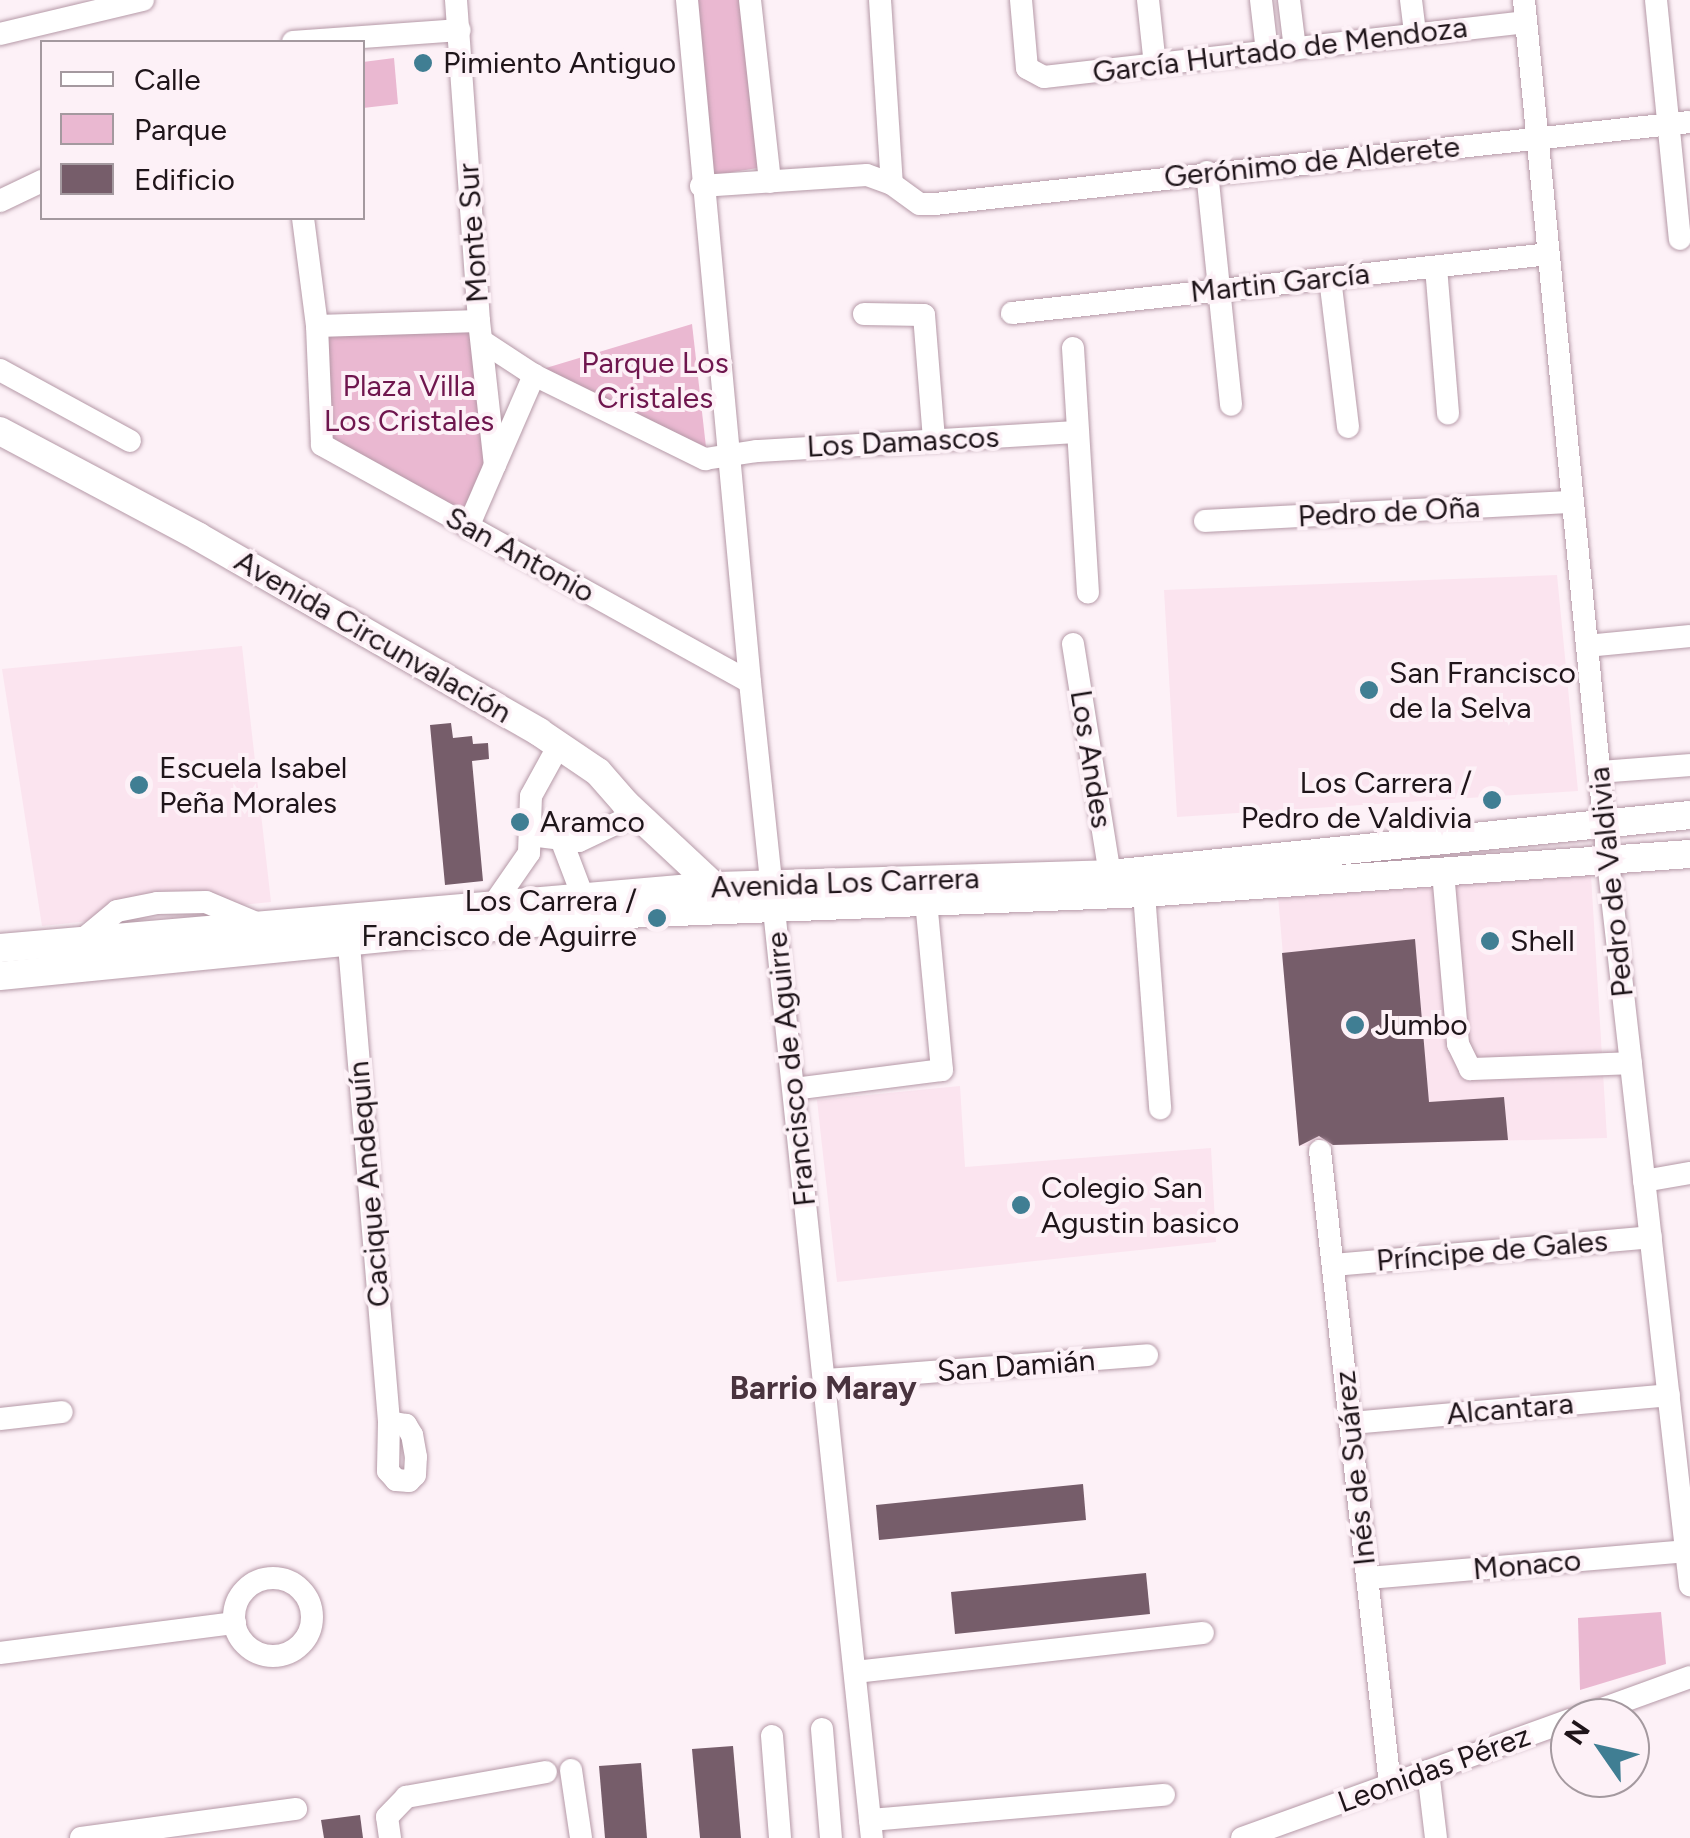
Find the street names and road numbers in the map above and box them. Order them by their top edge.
street label: García Hurtado de Mendoza [1091,9,1469,91]
street label: Gerónimo de Alderete [1162,129,1462,195]
street label: Monte Sur [450,162,496,304]
street label: Martin García [1189,256,1371,310]
street label: Los Damascos [806,419,1000,465]
street label: Pedro de Oña [1297,489,1481,535]
street label: San Antonio [439,499,601,611]
street label: Avenida Circunvalación [228,543,518,731]
street label: Los Andes [1062,687,1120,831]
street label: Pedro de Valdivia [1581,765,1641,999]
street label: Avenida Los Carrera [710,860,980,906]
street label: Francisco de Aguirre [759,930,823,1208]
street label: Cacique Andequín [340,1060,398,1308]
street label: Príncipe de Gales [1375,1223,1609,1279]
street label: San Damián [936,1343,1096,1389]
street label: Inés de Suárez [1327,1369,1383,1567]
street label: Alcantara [1445,1386,1575,1432]
street label: Monaco [1471,1542,1583,1588]
street label: Leonidas Pérez [1333,1718,1535,1820]

